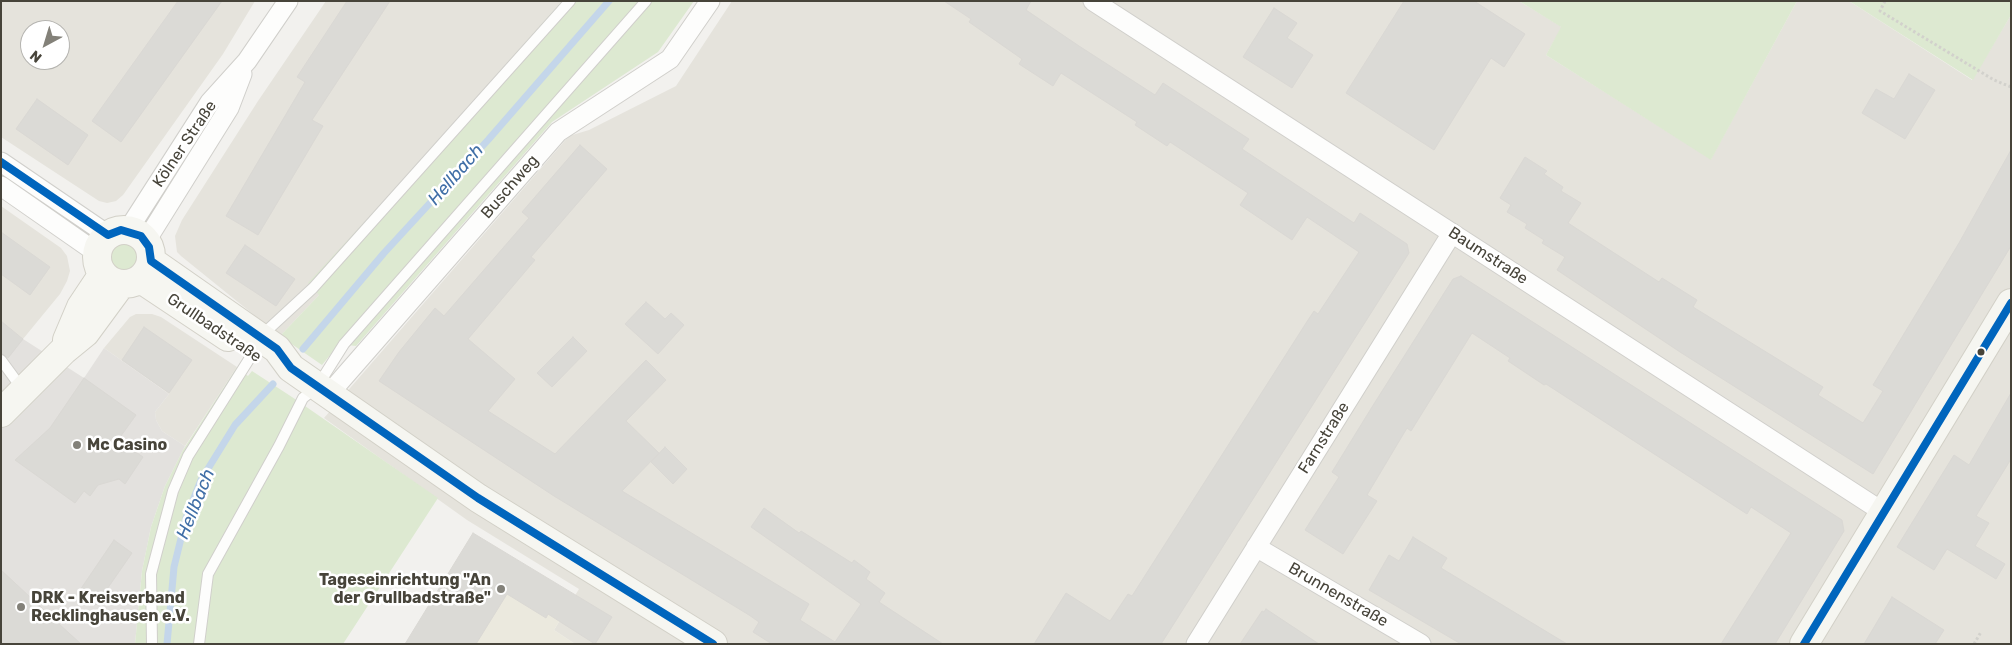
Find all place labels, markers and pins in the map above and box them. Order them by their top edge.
unlabelled marker [1976,347,1986,357]
place label: Mc Casino [87,435,167,455]
marker: Mc Casino [71,439,83,451]
place label: Tageseinrichtung "An der Grullbadstraße" [319,570,491,608]
marker: Tageseinrichtung "An der Grullbadstraße" [495,583,507,595]
place label: DRK - Kreisverband Recklinghausen e.V. [31,588,190,626]
marker: DRK - Kreisverband Recklinghausen e.V. [15,601,27,613]

